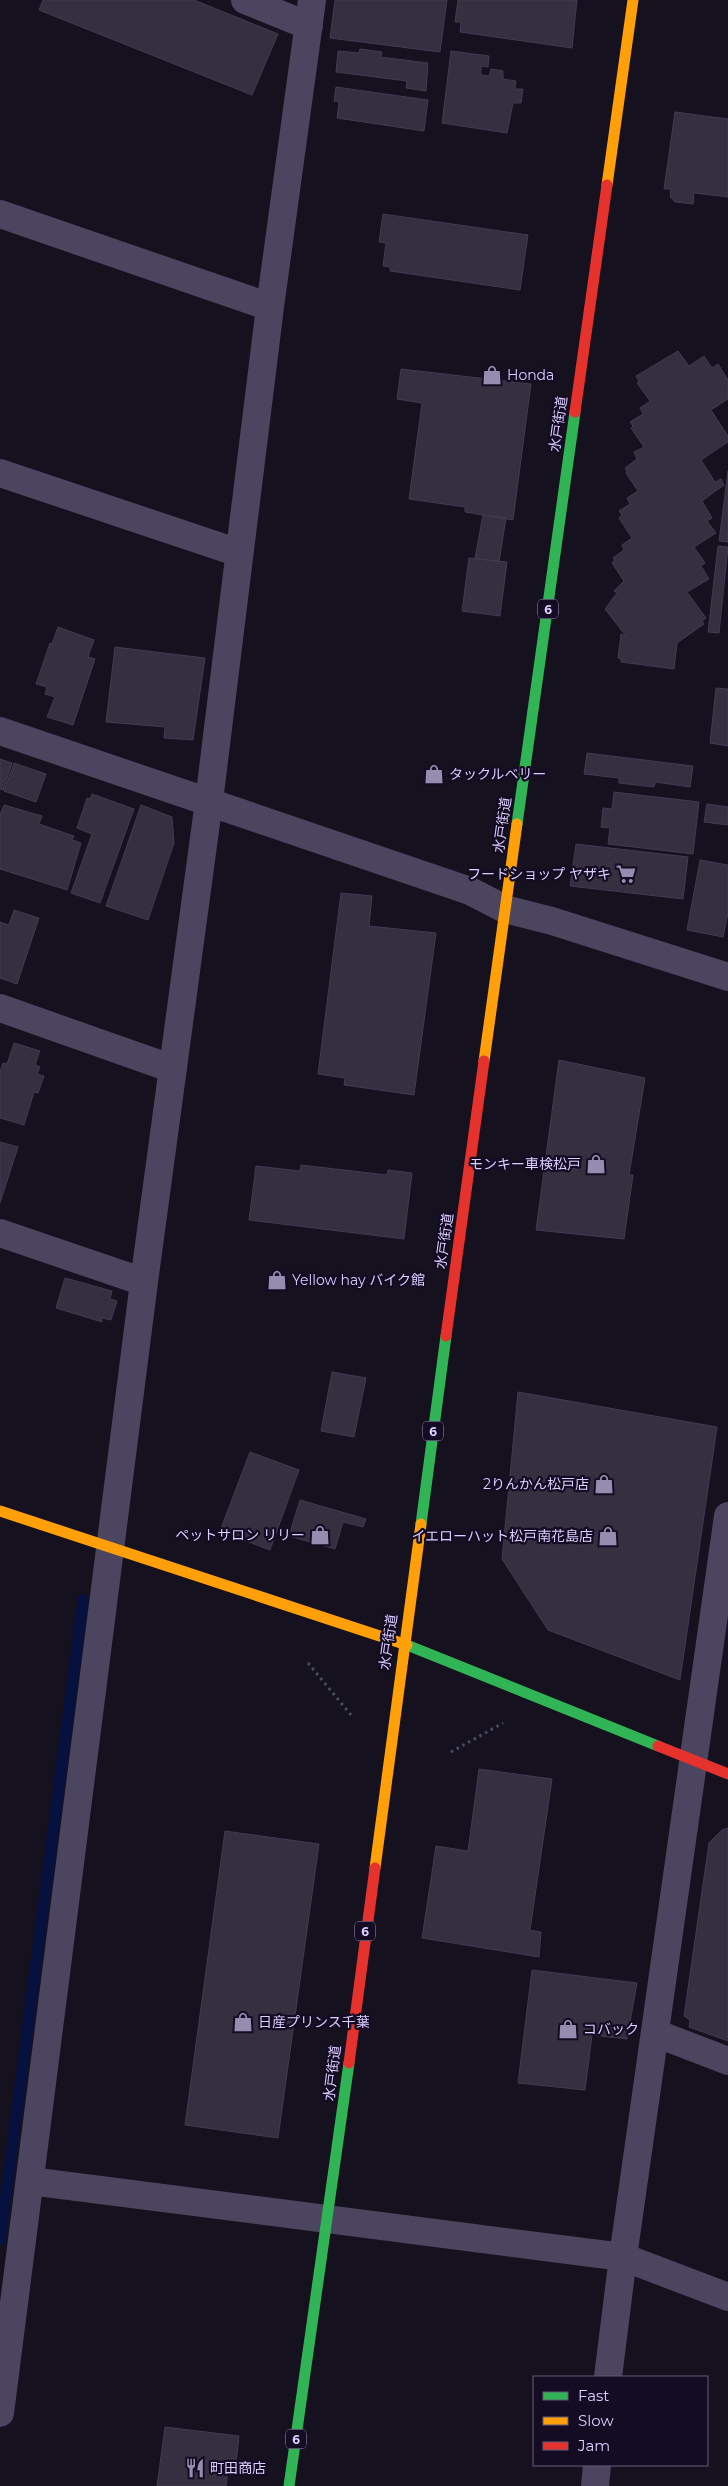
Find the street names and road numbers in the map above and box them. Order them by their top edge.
street label: 水戸街道 [545,395,571,453]
road number: 6 [538,600,558,618]
street label: 水戸街道 [489,796,515,854]
street label: 水戸街道 [431,1212,457,1270]
road number: 6 [423,1422,443,1440]
street label: 水戸街道 [375,1613,401,1671]
road number: 6 [355,1922,375,1940]
street label: 水戸街道 [320,2044,344,2102]
road number: 6 [286,2430,306,2448]

